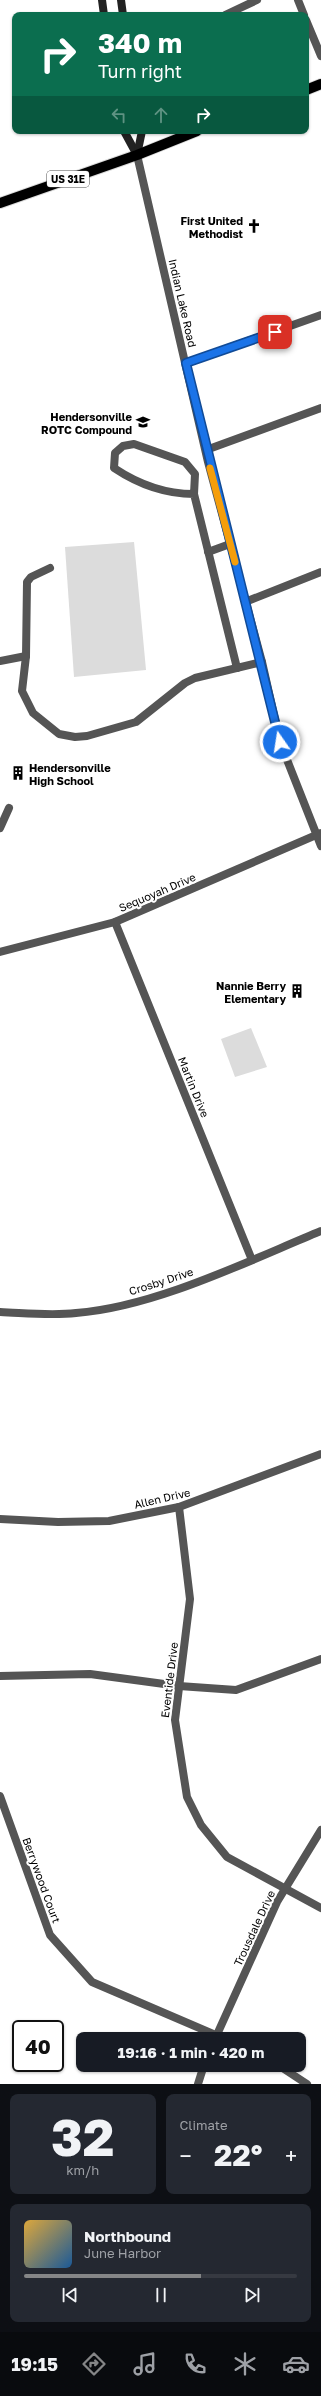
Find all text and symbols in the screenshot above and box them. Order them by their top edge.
text: 340 m [98,26,182,59]
icon: right [32,28,84,80]
text: Turn right [98,60,182,82]
icon: left [108,104,130,126]
icon: ahead [150,104,172,126]
icon: right [192,104,214,126]
road number: US 31E [47,171,89,187]
place label: First United Methodist [181,214,244,240]
church icon: First United Methodist [246,218,262,234]
street label: Indian Lake Road [167,258,199,348]
pin [258,315,292,349]
icon: arrive [264,321,286,343]
place label: Hendersonville ROTC Compound [41,410,133,436]
school or university icon: Hendersonville ROTC Compound [135,414,151,430]
position arrow [259,721,301,763]
place label: Hendersonville High School [29,761,111,787]
building icon: Hendersonville High School [10,765,26,781]
street label: Sequoyah Drive [117,870,197,914]
place label: Nannie Berry Elementary [216,979,286,1005]
building icon: Nannie Berry Elementary [289,983,305,999]
street label: Martin Drive [176,1055,212,1119]
street label: Crosby Drive [127,1264,195,1298]
street label: Allen Drive [133,1485,191,1511]
street label: Eventide Drive [158,1641,180,1719]
street label: Berrywood Court [20,1835,64,1925]
street label: Trousdale Drive [231,1888,277,1968]
speed limit sign: 40 [12,2020,64,2072]
text: 19:16 · 1 min · 420 m [118,2043,264,2061]
text: 32 [51,2105,114,2167]
text: Climate [180,2117,227,2133]
text: 22° [214,2137,262,2173]
text: − [180,2142,192,2169]
text: + [285,2142,297,2169]
text: km/h [66,2162,99,2178]
text: Northbound [84,2227,171,2245]
text: June Harbor [84,2245,161,2261]
icon: previous [59,2284,81,2306]
icon: pause [150,2284,172,2306]
icon: next [241,2284,263,2306]
icon: directions [80,2350,108,2378]
icon: music [131,2350,159,2378]
icon: phone [181,2350,209,2378]
icon: climate [231,2350,259,2378]
icon: car [282,2350,310,2378]
text: 19:15 [11,2353,58,2375]

